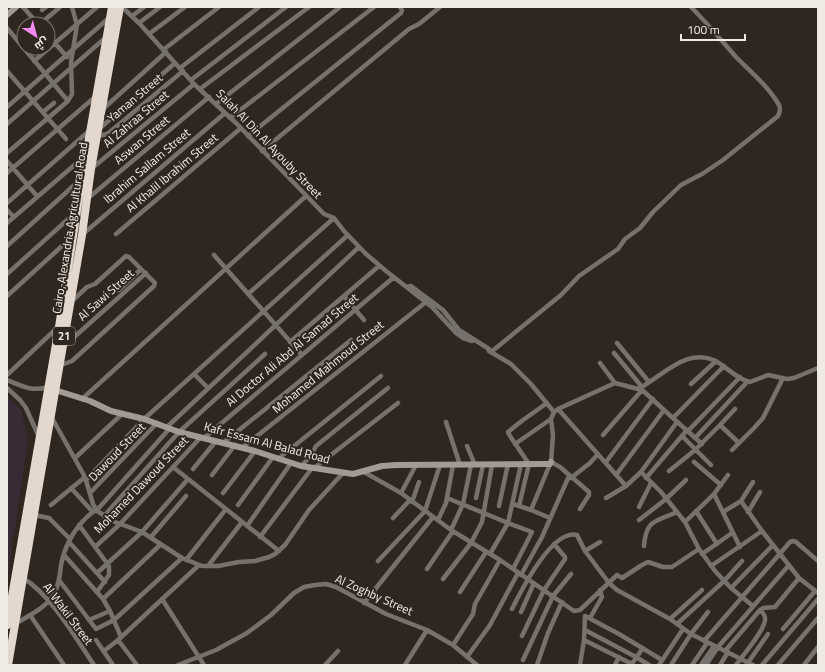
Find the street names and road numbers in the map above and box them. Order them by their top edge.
street label: Yaman Street [101,67,169,128]
street label: Al Zahraa Street [97,83,175,154]
street label: Salah Al Din Al Ayouby Street [210,83,329,205]
street label: Aswan Street [108,108,176,170]
street label: Ibrahim Sallam Street [98,121,196,209]
street label: Al Khalil Ibrahim Street [120,126,224,218]
street label: Cairo, Alexandria Agricultural Road [45,141,94,315]
street label: Al Sawi Street [72,262,140,327]
street label: Al Doctor Ali Abd Al Samad Street [220,286,364,412]
street label: Mohamed Mahmoud Street [266,313,390,419]
road number: 21 [53,327,75,345]
street label: Kafr Essam Al Balad Road [201,415,333,470]
street label: Dawoud Street [82,416,152,487]
street label: Mohamed Dawoud Street [87,430,194,539]
street label: Al Zoghby Street [331,567,418,622]
street label: Al Wakil Street [37,577,100,651]

